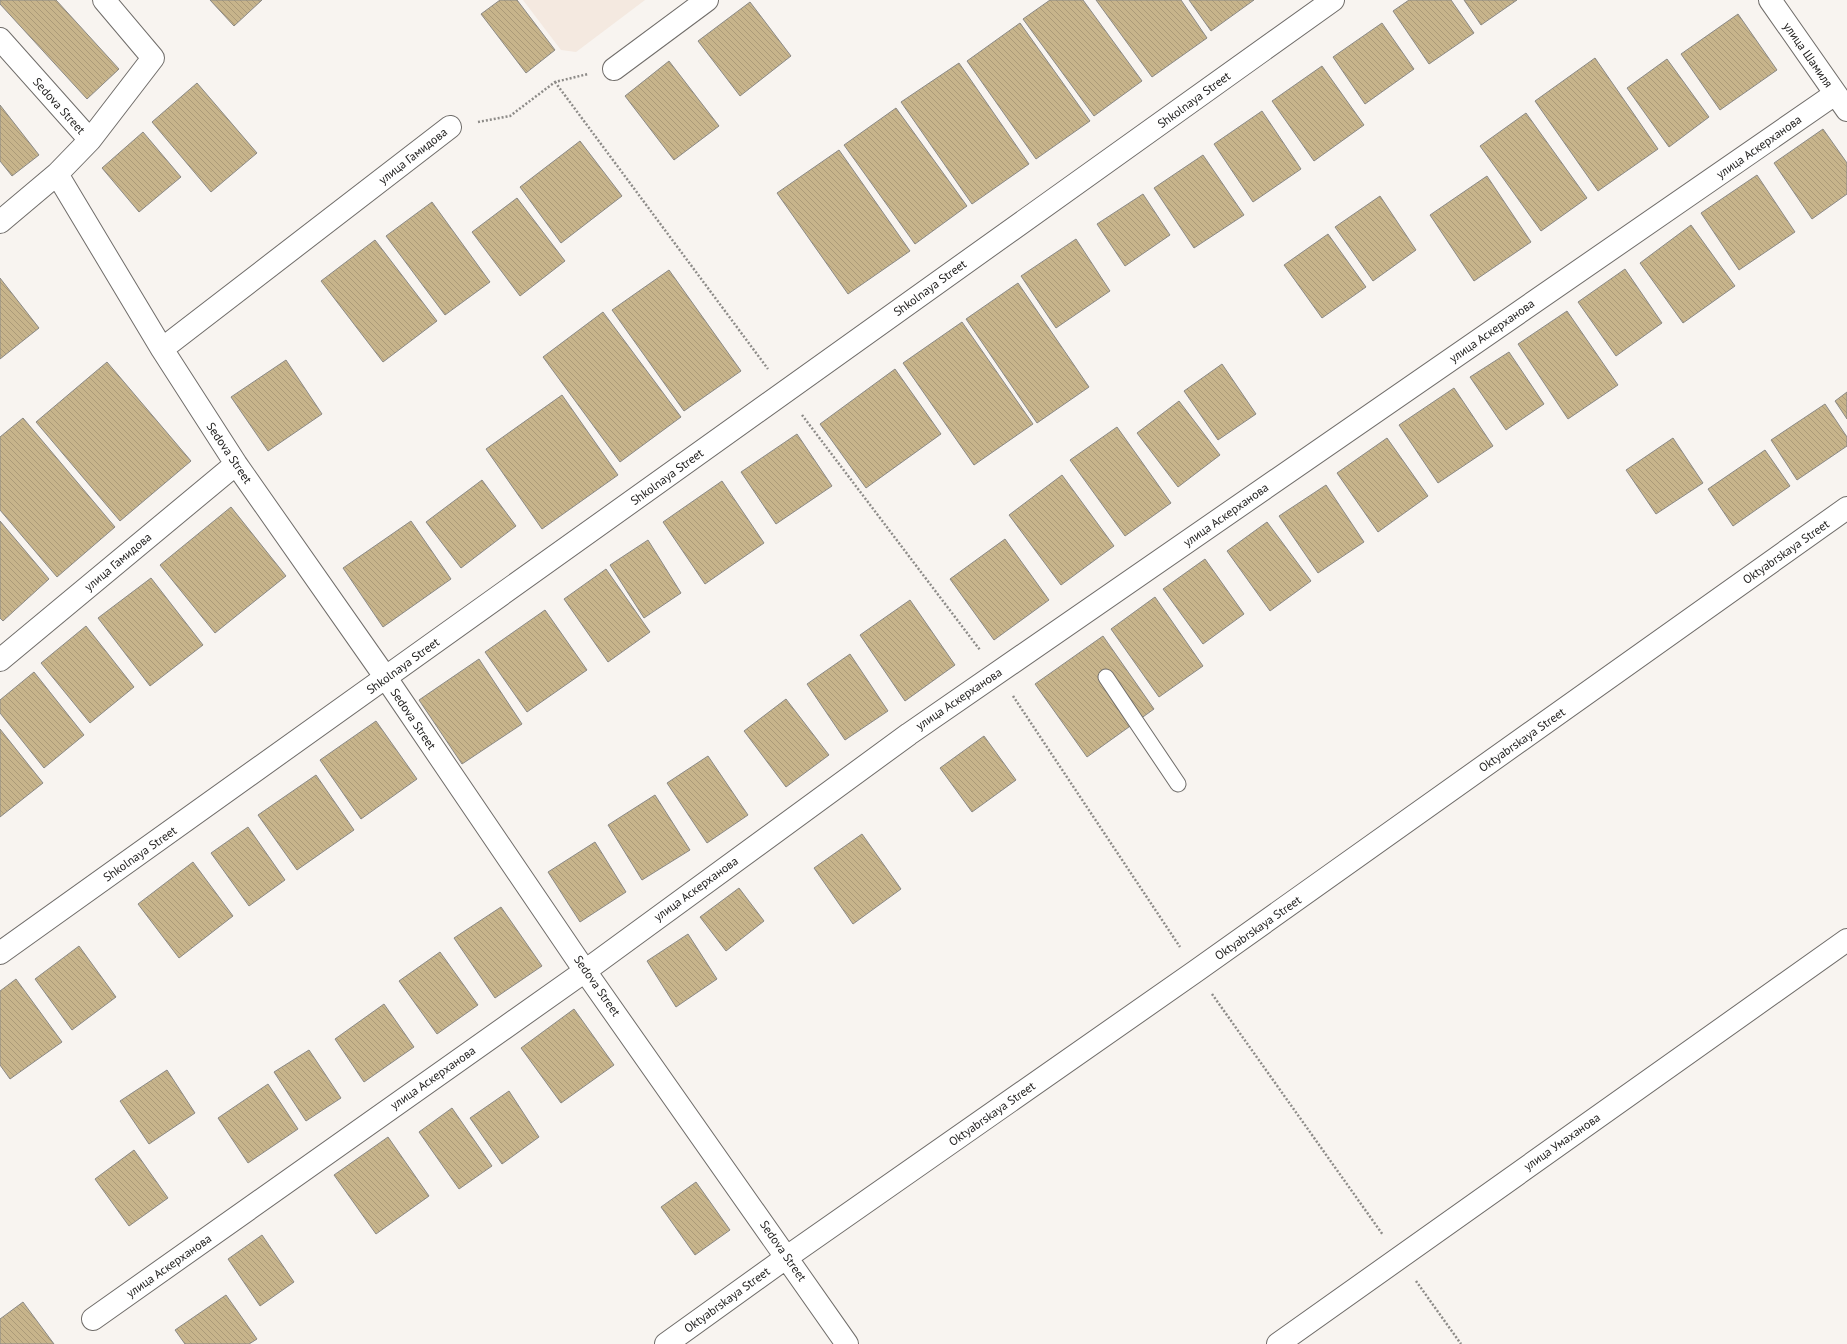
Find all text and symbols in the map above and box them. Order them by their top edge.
street label: улица Шамиля [1780,19,1836,90]
street label: Shkolnaya Street [1154,68,1233,131]
street label: Sedova Street [30,74,89,137]
street label: улица Аскерханова [1713,112,1804,182]
street label: улица Гамидова [375,124,450,187]
street label: Shkolnaya Street [890,256,969,319]
street label: улица Аскерханова [1446,296,1537,366]
street label: Sedova Street [203,419,255,486]
street label: Shkolnaya Street [627,445,706,508]
street label: улица Аскерханова [1180,480,1271,550]
street label: Oktyabrskaya Street [1740,516,1832,587]
street label: улица Гамидова [81,529,154,594]
street label: Shkolnaya Street [363,634,442,697]
street label: улица Аскерханова [913,664,1005,733]
street label: Sedova Street [387,685,439,752]
street label: Oktyabrskaya Street [1476,704,1568,775]
street label: Shkolnaya Street [100,823,179,885]
street label: улица Аскерханова [651,853,741,924]
street label: Oktyabrskaya Street [1212,892,1304,963]
street label: Sedova Street [571,952,624,1019]
street label: улица Аскерханова [387,1043,478,1113]
street label: Oktyabrskaya Street [946,1078,1038,1149]
street label: улица Умаханова [1521,1110,1603,1174]
street label: Sedova Street [757,1217,810,1284]
street label: улица Аскерханова [123,1231,214,1301]
street label: Oktyabrskaya Street [681,1263,772,1336]

